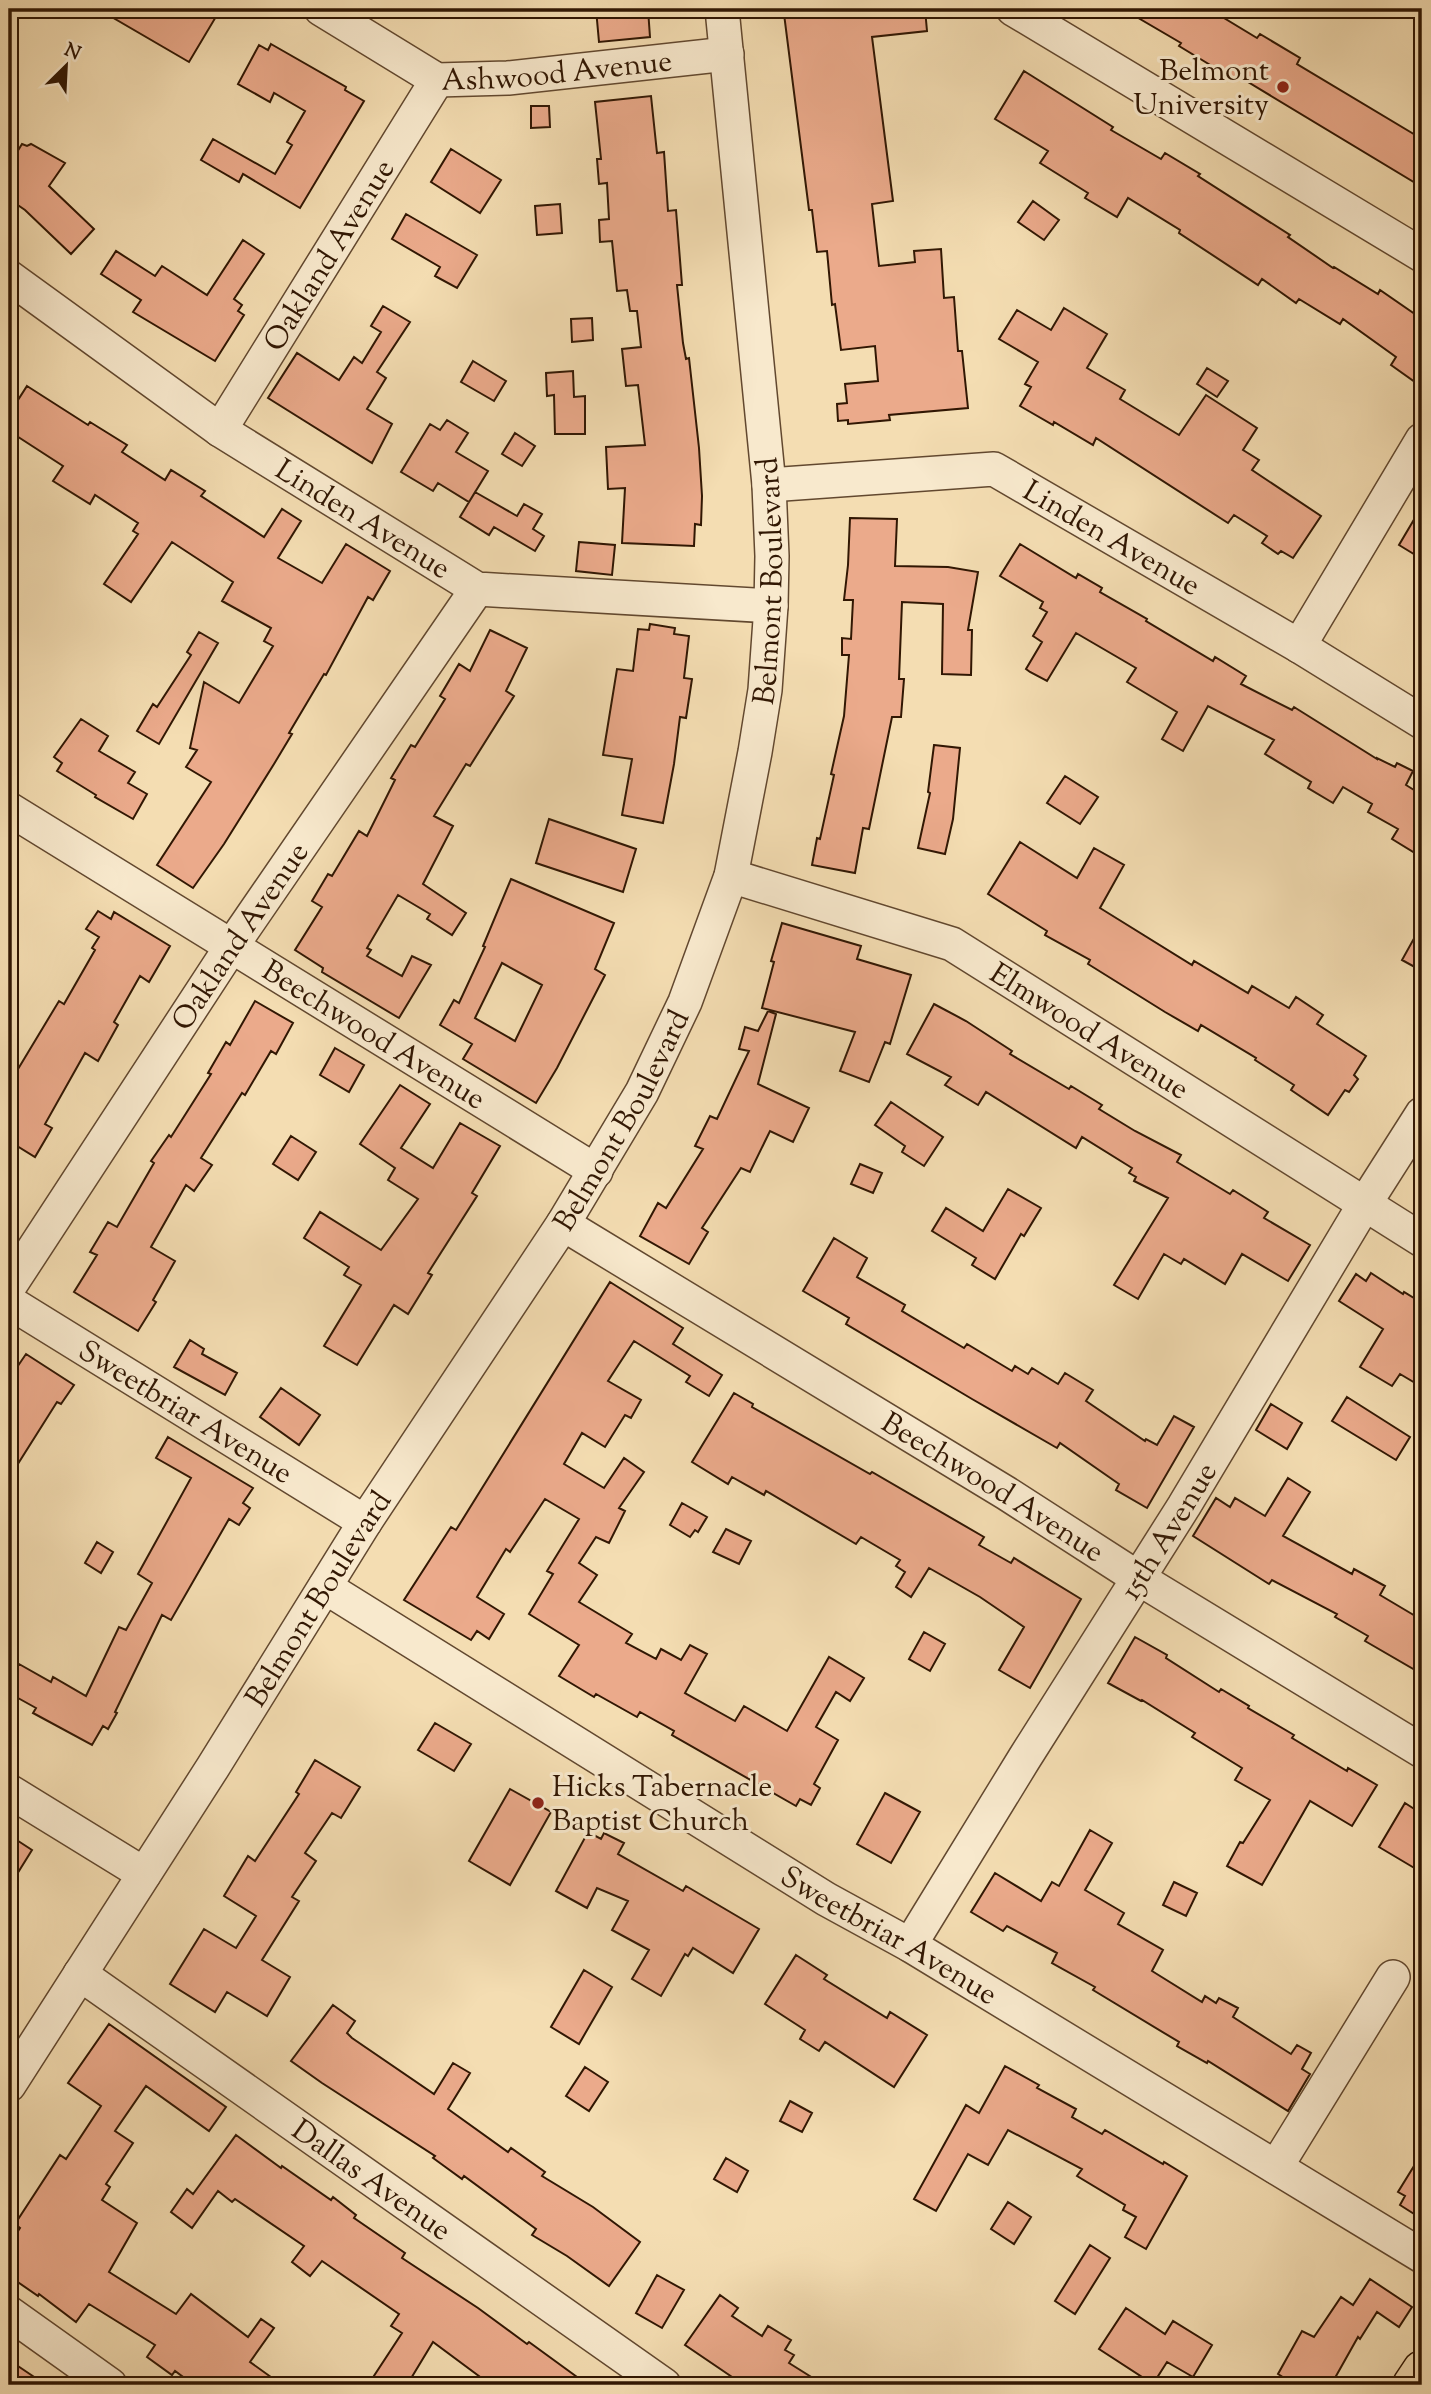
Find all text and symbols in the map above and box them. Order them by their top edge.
north arrow [32,32,102,102]
text: N [59,37,84,68]
street label: Ashwood Avenue [441,41,674,104]
place label: Belmont University [1133,51,1269,128]
marker: Belmont University [1275,79,1291,95]
street label: Oakland Avenue [255,152,407,361]
street label: Linden Avenue [266,450,458,591]
street label: Belmont Boulevard [744,455,796,708]
street label: Linden Avenue [1014,471,1208,608]
street label: Oakland Avenue [163,834,321,1040]
street label: Beechwood Avenue [253,951,493,1122]
street label: Elmwood Avenue [980,954,1197,1112]
street label: Belmont Boulevard [544,1003,702,1240]
street label: Sweetbriar Avenue [69,1331,300,1496]
street label: Beechwood Avenue [872,1403,1112,1575]
street label: 15th Avenue [1111,1455,1229,1609]
street label: Belmont Boulevard [236,1483,404,1716]
place label: Hicks Tabernacle Baptist Church [552,1767,772,1844]
marker: Hicks Tabernacle Baptist Church [530,1795,546,1811]
street label: Sweetbriar Avenue [771,1857,1005,2017]
street label: Dallas Avenue [282,2110,459,2253]

